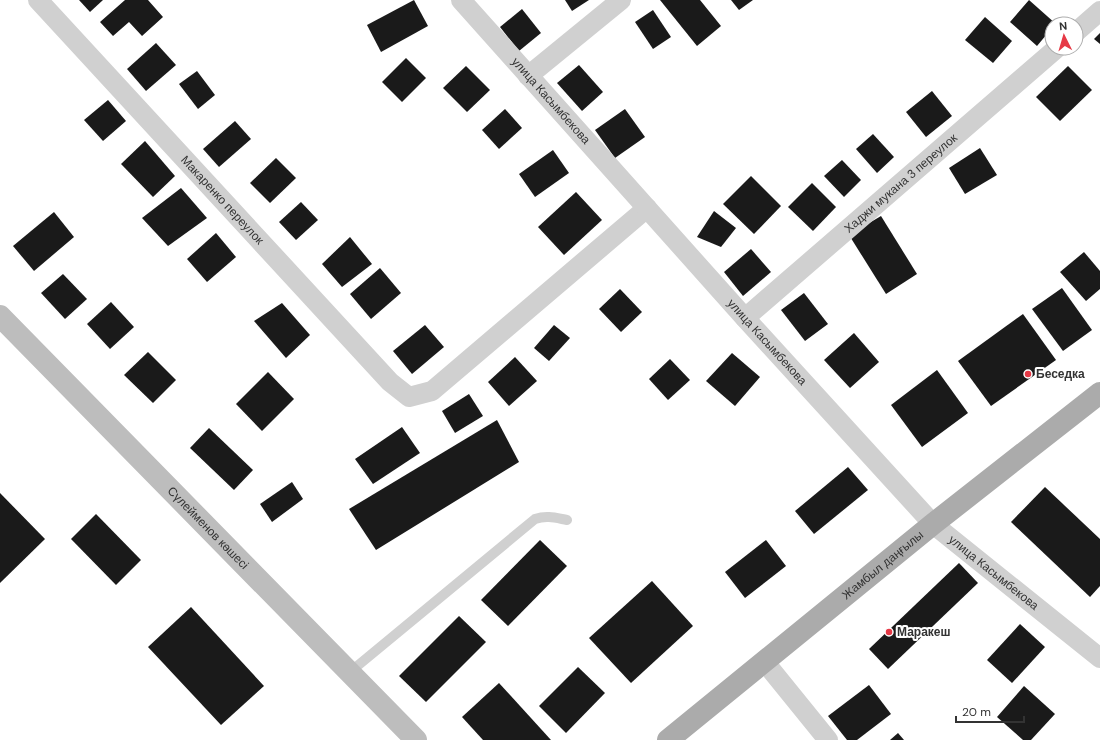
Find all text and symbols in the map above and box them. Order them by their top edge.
north arrow [1044,16,1084,56]
text: N [1059,19,1068,33]
street label: улица Касымбекова [508,54,594,148]
street label: Хаджи мукана 3 переулок [841,129,961,236]
street label: Макаренко переулок [177,152,268,248]
street label: улица Касымбекова [724,296,811,389]
place label: Беседка [1036,366,1085,382]
marker: Беседка [1023,369,1033,379]
street label: Сүлейменов көшесі [164,483,252,573]
street label: Жамбыл даңғылы [839,527,927,603]
street label: улица Касымбекова [945,532,1042,614]
place label: Маракеш [897,624,951,640]
marker: Маракеш [884,627,894,637]
scale bar [956,698,1024,724]
text: 20 m [962,704,991,720]

